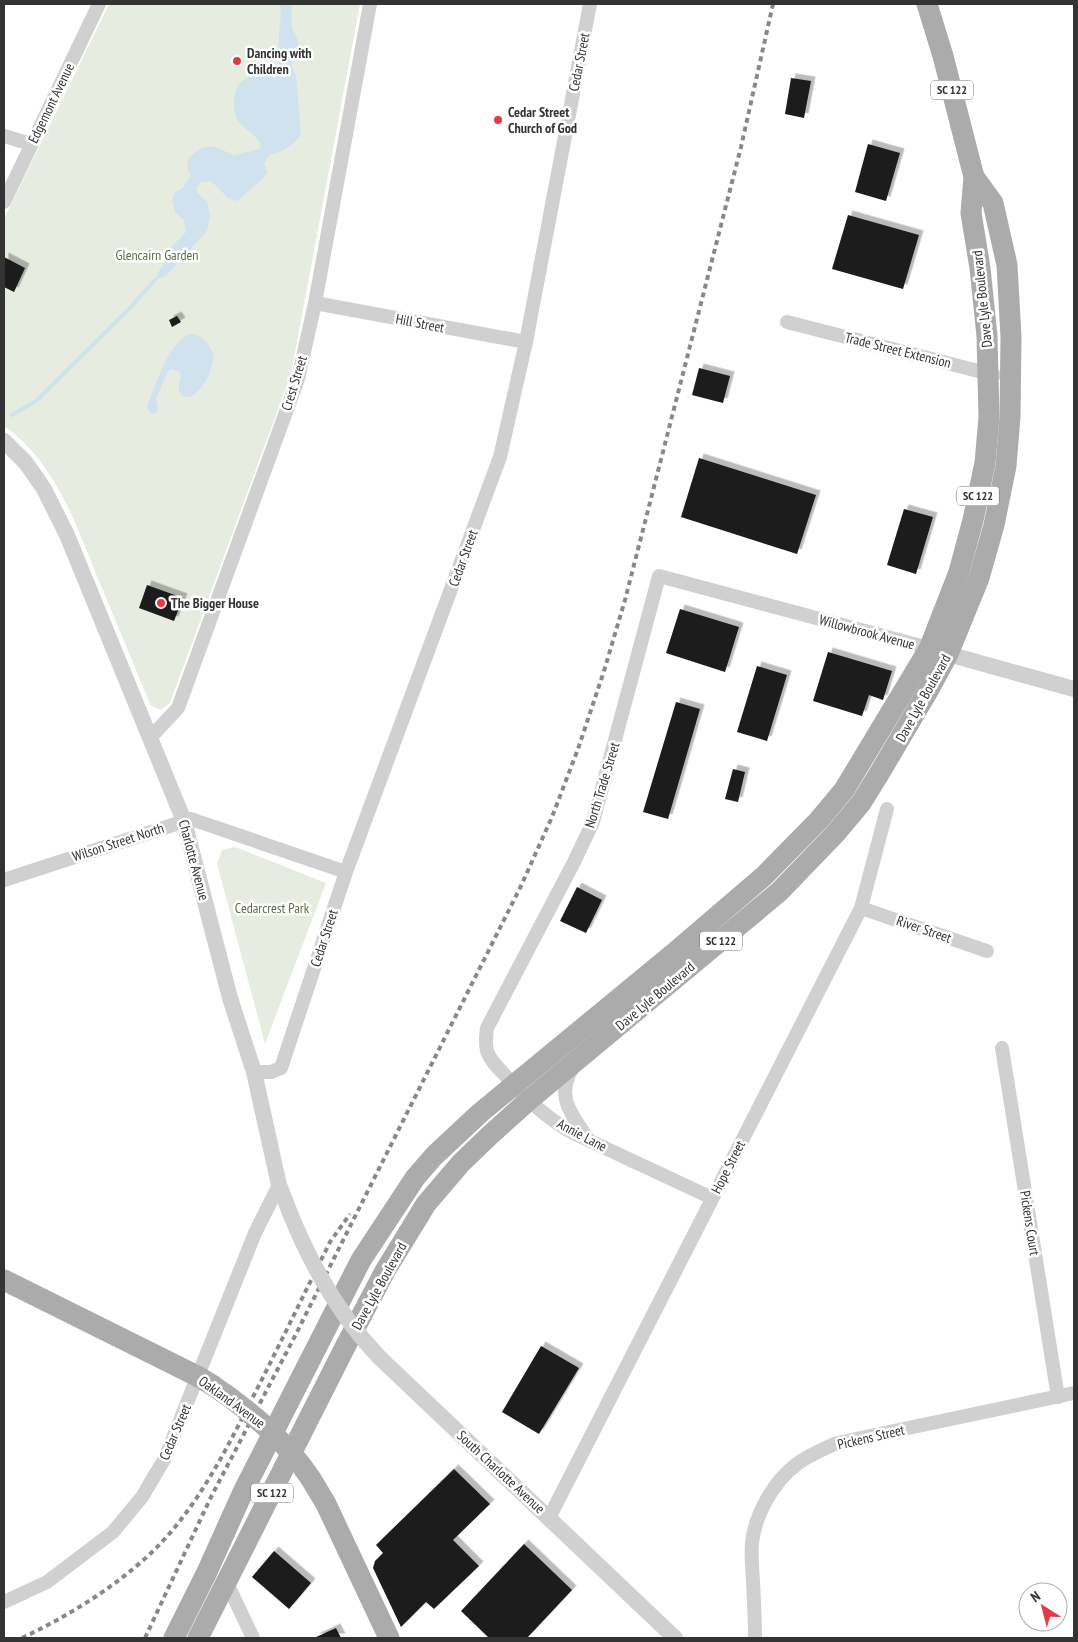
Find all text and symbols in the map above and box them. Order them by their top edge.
street label: Cedar Street [565,31,594,93]
place label: Dancing with Children [247,44,312,78]
marker: Dancing with Children [231,55,243,67]
street label: Edgemont Avenue [24,60,78,146]
road number: SC 122 [931,80,973,100]
place label: Cedar Street Church of God [508,103,577,137]
marker: Cedar Street Church of God [492,114,504,126]
park label: Glencairn Garden [116,246,198,264]
street label: Dave Lyle Boulevard [968,250,996,348]
street label: Hill Street [394,309,446,337]
street label: Trade Street Extension [843,328,953,372]
street label: Crest Street [277,353,311,413]
road number: SC 122 [957,486,999,506]
street label: Cedar Street [444,527,482,589]
place label: The Bigger House [171,594,259,612]
marker: The Bigger House [155,597,167,609]
street label: Willowbrook Avenue [817,611,917,653]
street label: Dave Lyle Boulevard [891,651,955,745]
street label: North Trade Street [580,740,624,830]
street label: Charlotte Avenue [175,818,213,902]
street label: Wilson Street North [70,819,166,865]
park label: Cedarcrest Park [235,899,310,917]
street label: Cedar Street [306,907,342,969]
street label: River Street [894,911,954,947]
road number: SC 122 [700,931,742,950]
street label: Dave Lyle Boulevard [612,958,698,1034]
street label: Annie Lane [554,1114,610,1156]
street label: Hope Street [707,1137,749,1197]
street label: Pickens Court [1016,1189,1044,1257]
street label: Dave Lyle Boulevard [347,1239,411,1333]
street label: Oakland Avenue [195,1372,269,1432]
street label: Cedar Street [155,1401,195,1463]
street label: Pickens Street [836,1421,906,1453]
street label: South Charlotte Avenue [453,1427,549,1518]
road number: SC 122 [251,1484,293,1502]
north arrow [1018,1582,1068,1632]
text: N [1027,1587,1044,1606]

